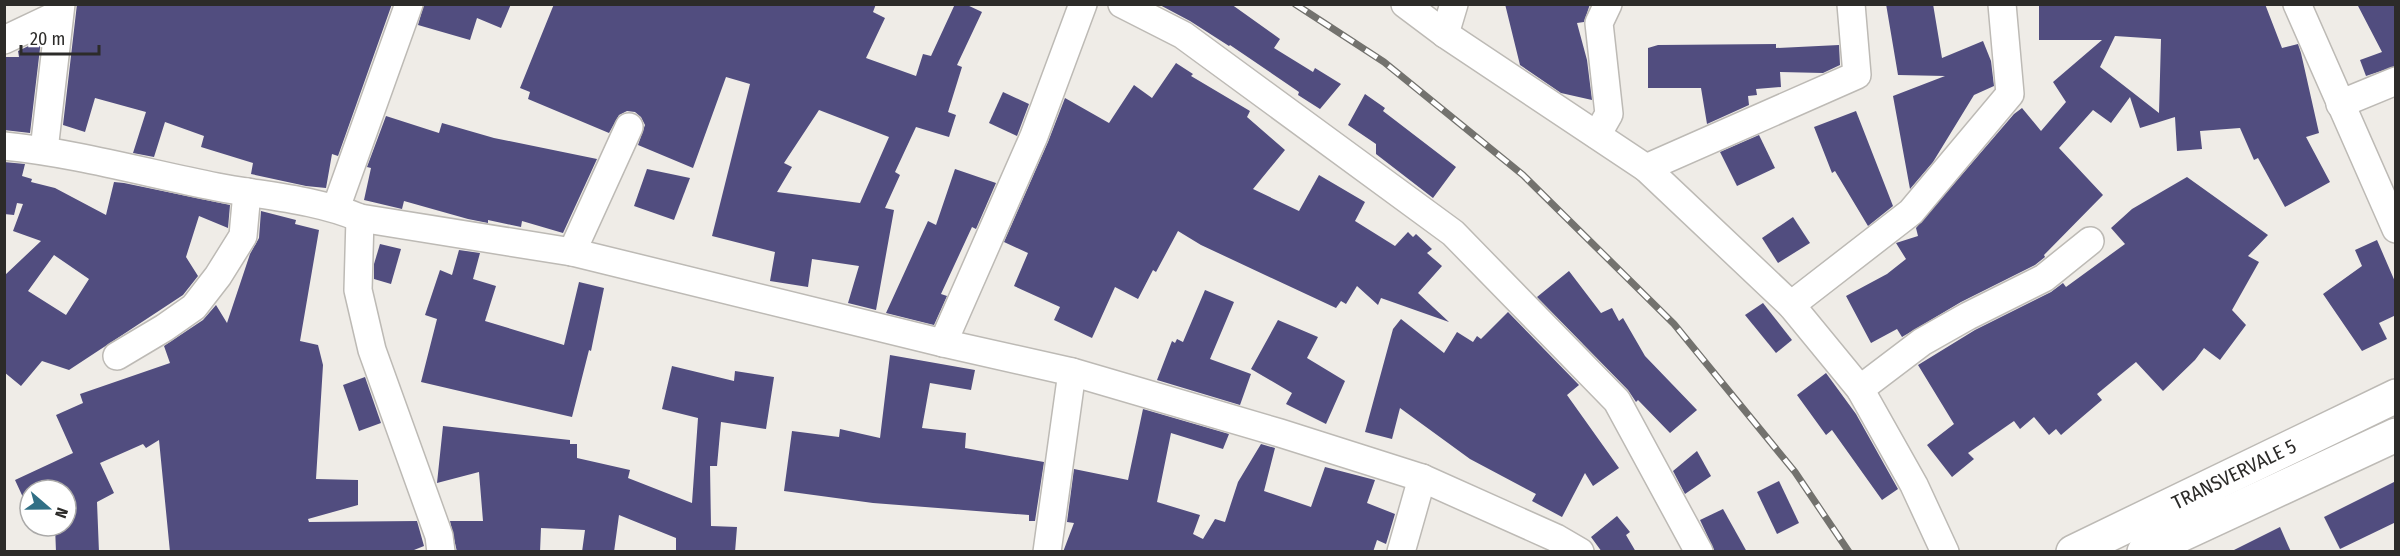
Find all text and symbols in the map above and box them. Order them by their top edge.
scale bar [21,18,99,56]
text: 20 m [30,28,65,50]
street label: TRANSVERVALE 5 [2168,434,2300,514]
north arrow [18,478,78,538]
text: N [51,505,72,521]

